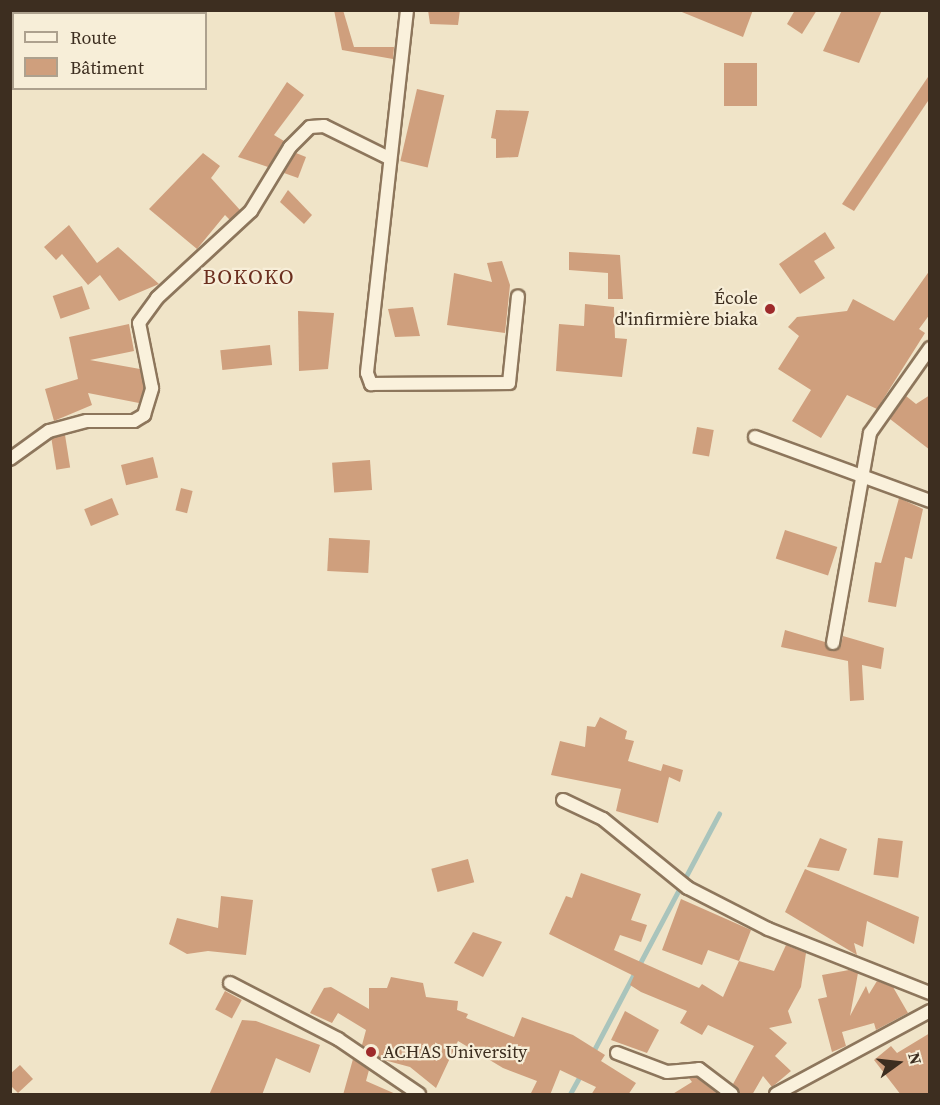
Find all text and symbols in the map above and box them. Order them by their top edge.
legend [12,12,207,90]
text: Route [70,25,117,50]
text: Bâtiment [70,55,144,80]
district label: BOKOKO [203,264,295,290]
place label: École d'infirmière biaka [614,288,758,330]
marker: École d'infirmière biaka [763,302,777,316]
north arrow [868,1033,928,1093]
place label: ACHAS University [383,1041,527,1063]
marker: ACHAS University [364,1045,378,1059]
text: N [903,1050,928,1067]

